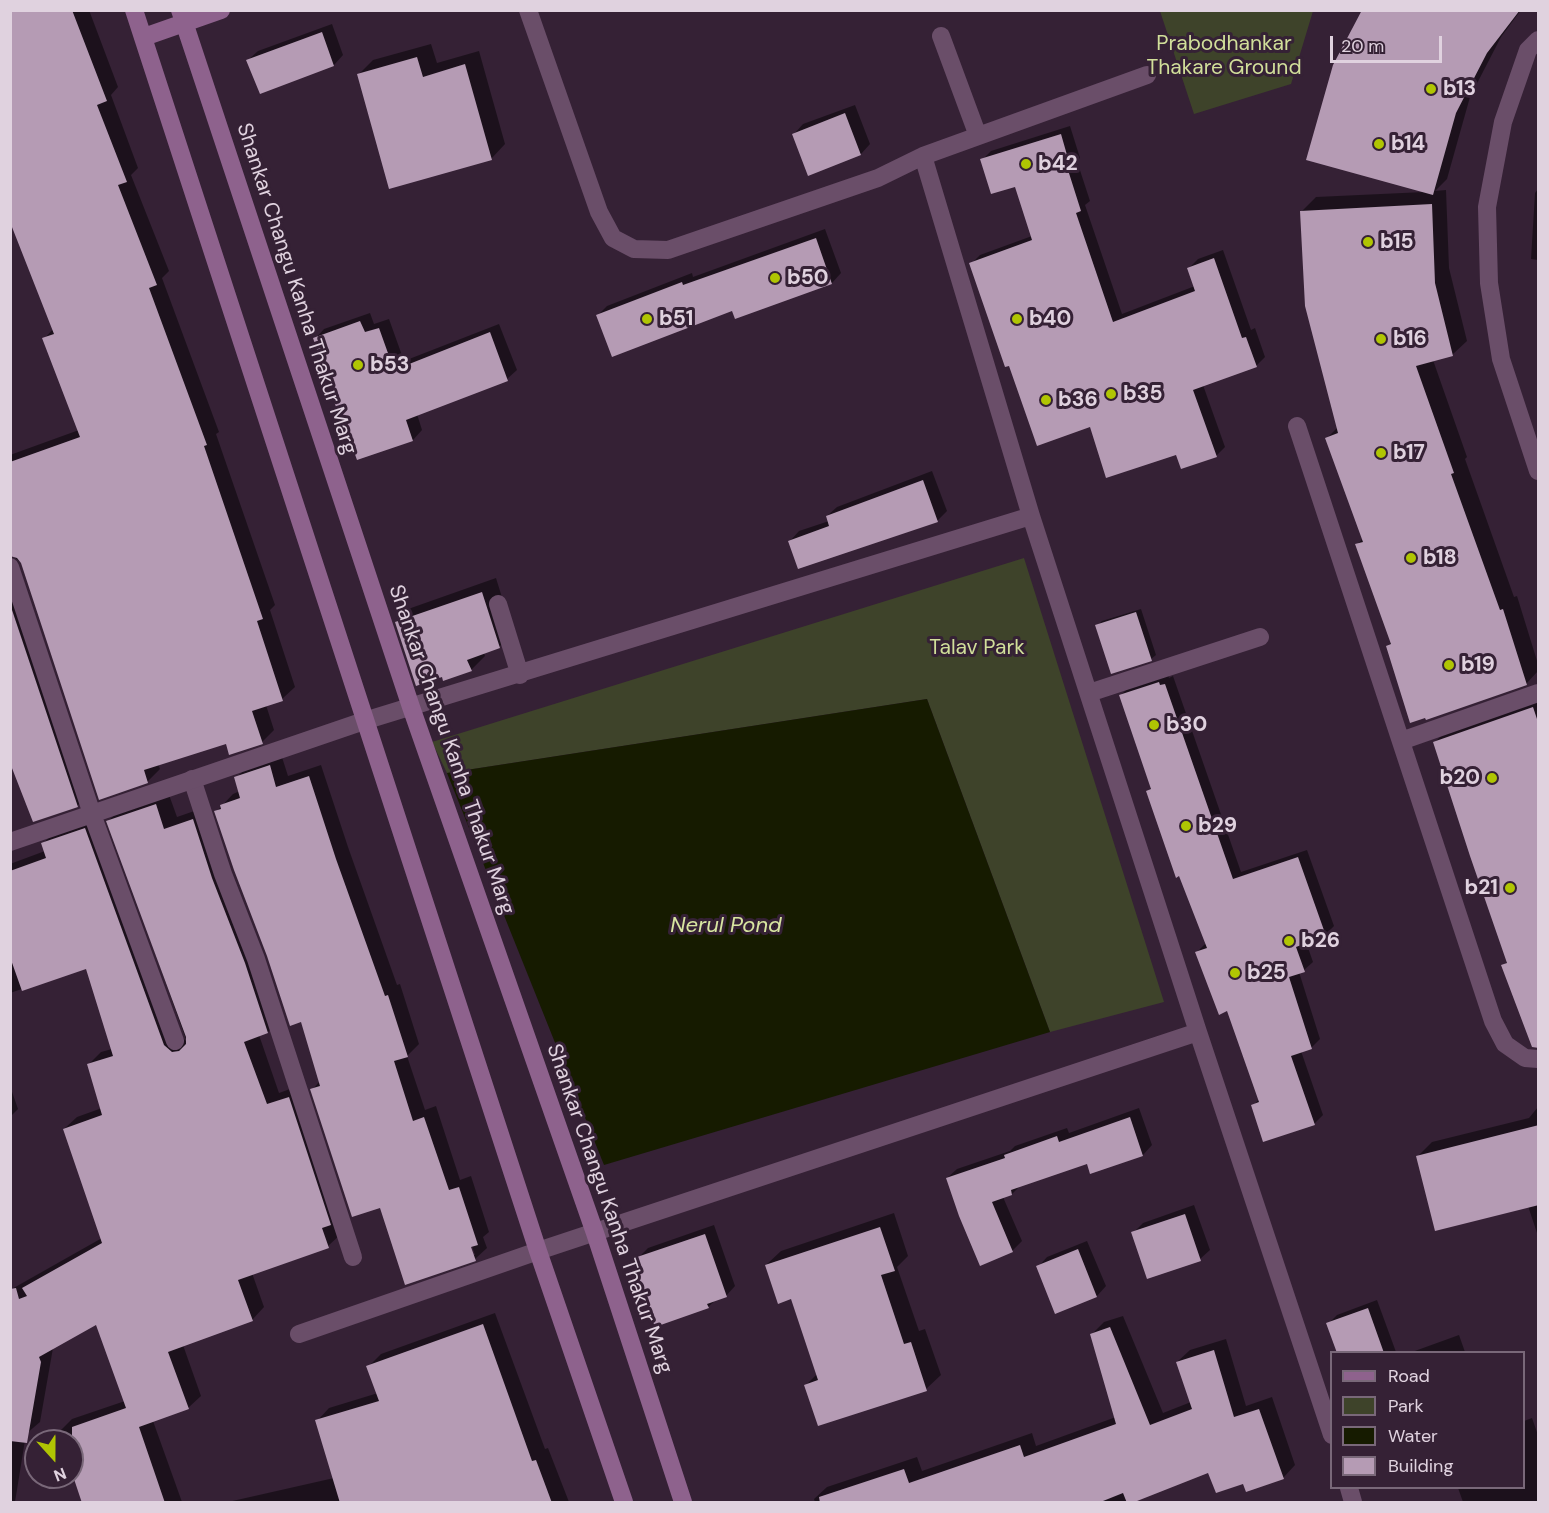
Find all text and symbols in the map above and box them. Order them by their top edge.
scale bar [1333,24,1446,62]
park label: Prabodhankar Thakare Ground [1146,31,1302,81]
text: 20 m [1341,34,1384,58]
place label: b13 [1443,76,1476,102]
marker: b13 [1424,82,1438,96]
street label: Shankar Changu Kanha Thakur Marg [230,120,362,458]
place label: b14 [1391,131,1425,157]
marker: b14 [1372,137,1386,151]
place label: b42 [1038,151,1078,177]
marker: b42 [1019,157,1033,171]
place label: b15 [1380,229,1414,255]
marker: b15 [1361,235,1375,249]
place label: b50 [787,265,829,291]
marker: b50 [768,271,782,285]
place label: b51 [659,306,693,332]
place label: b40 [1029,306,1071,332]
marker: b51 [640,312,654,326]
marker: b40 [1010,312,1024,326]
place label: b16 [1393,326,1427,352]
marker: b16 [1374,332,1388,346]
place label: b53 [370,352,409,378]
marker: b53 [351,358,365,372]
place label: b35 [1123,381,1162,407]
place label: b36 [1058,387,1098,413]
marker: b35 [1104,387,1118,401]
marker: b36 [1039,393,1053,407]
place label: b17 [1393,440,1425,466]
marker: b17 [1374,446,1388,460]
place label: b18 [1423,545,1457,571]
marker: b18 [1404,551,1418,565]
street label: Shankar Changu Kanha Thakur Marg [383,582,519,918]
park label: Talav Park [929,635,1025,661]
place label: b19 [1461,652,1495,678]
marker: b19 [1442,658,1456,672]
place label: b30 [1166,712,1207,738]
marker: b30 [1147,718,1161,732]
place label: b20 [1439,765,1480,791]
marker: b20 [1485,771,1499,785]
place label: b29 [1198,813,1237,839]
marker: b29 [1179,819,1193,833]
place label: b21 [1464,875,1498,901]
marker: b21 [1503,881,1517,895]
water label: Nerul Pond [670,913,782,939]
place label: b26 [1301,928,1340,954]
marker: b26 [1282,934,1296,948]
place label: b25 [1247,960,1286,986]
marker: b25 [1228,966,1242,980]
street label: Shankar Changu Kanha Thakur Marg [541,1041,677,1377]
legend [1330,1351,1525,1489]
text: Road [1388,1364,1430,1388]
text: Park [1388,1394,1424,1418]
text: Water [1388,1424,1438,1448]
north arrow [24,1429,84,1489]
text: Building [1388,1454,1453,1478]
text: N [51,1463,69,1486]

